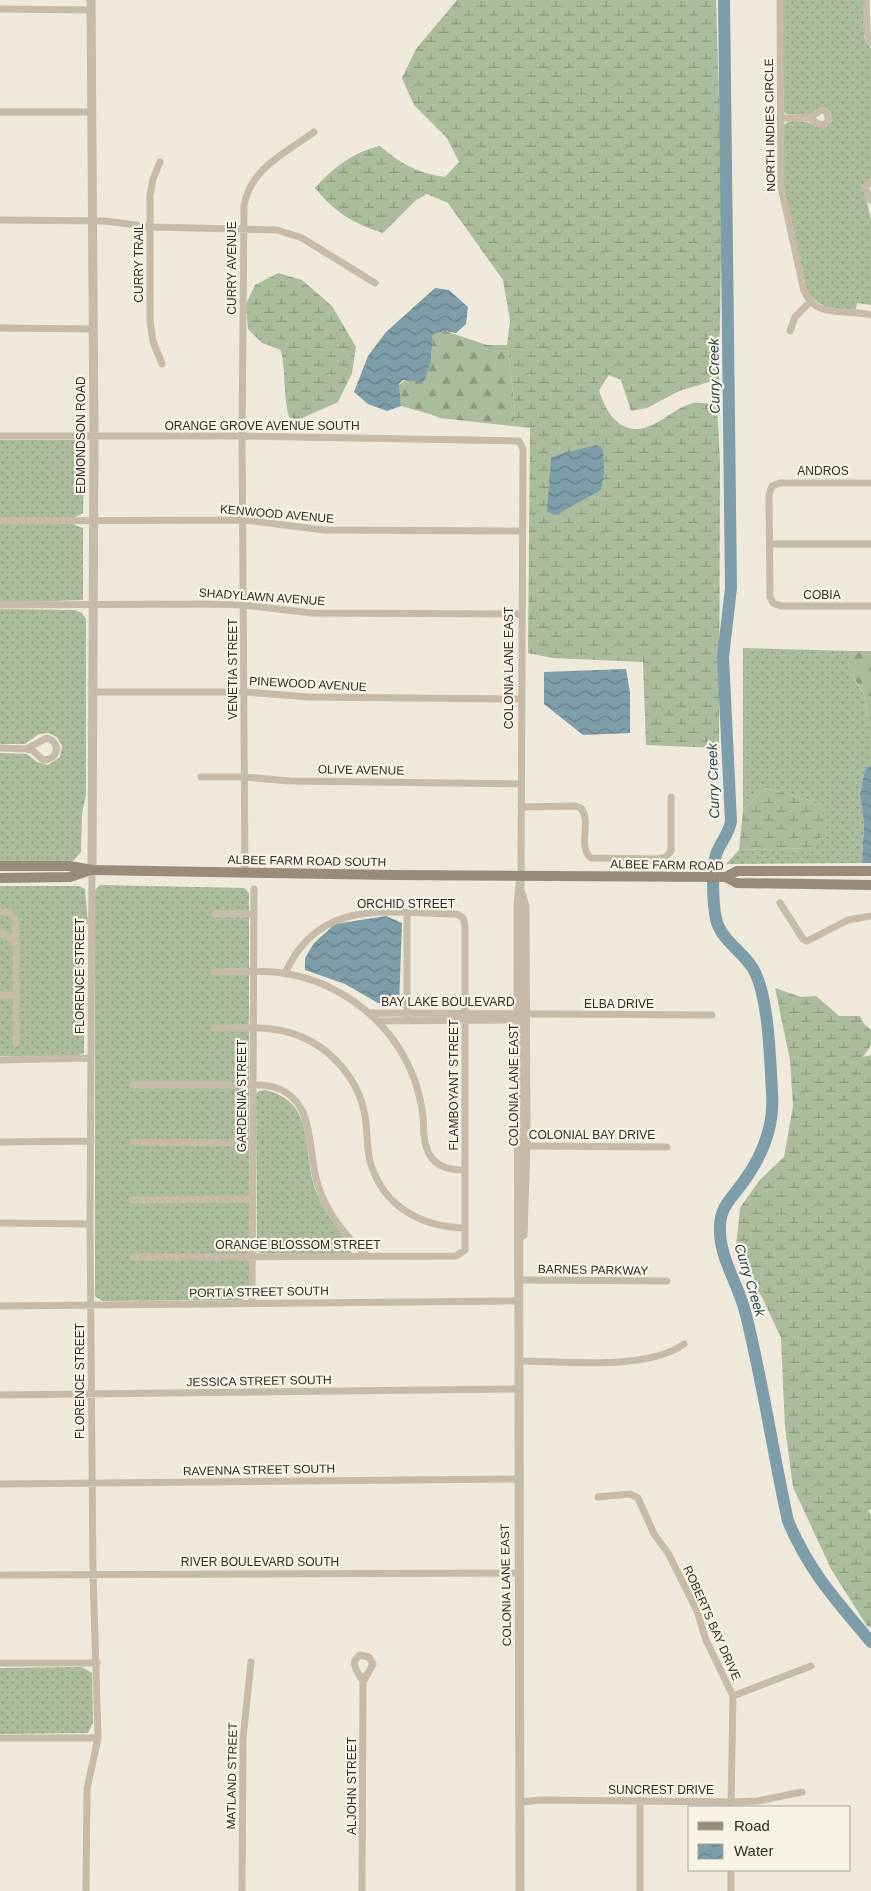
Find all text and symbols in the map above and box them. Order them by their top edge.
street label: NORTH INDIES CIRCLE [762,58,778,192]
street label: CURRY AVENUE [225,221,239,315]
street label: CURRY TRAIL [132,223,146,303]
water label: Curry Creek [705,337,723,414]
street label: EDMONDSON ROAD [74,376,88,494]
street label: ORANGE GROVE AVENUE SOUTH [164,419,360,433]
street label: ANDROS [797,464,849,478]
street label: KENWOOD AVENUE [219,502,335,526]
street label: SHADYLAWN AVENUE [198,586,326,608]
street label: COBIA [803,588,841,602]
street label: COLONIA LANE EAST [502,606,516,729]
street label: VENETIA STREET [226,618,240,720]
street label: PINEWOOD AVENUE [249,674,367,694]
water label: Curry Creek [704,742,722,819]
street label: OLIVE AVENUE [318,762,404,778]
street label: ALBEE FARM ROAD SOUTH [228,853,386,869]
street label: ALBEE FARM ROAD [610,857,724,873]
street label: ORCHID STREET [357,897,456,911]
street label: FLORENCE STREET [73,917,87,1034]
street label: BAY LAKE BOULEVARD [381,995,515,1009]
street label: ELBA DRIVE [584,997,654,1011]
street label: FLAMBOYANT STREET [447,1019,461,1150]
street label: COLONIA LANE EAST [507,1023,521,1146]
street label: GARDENIA STREET [235,1039,249,1152]
street label: COLONIAL BAY DRIVE [529,1128,655,1142]
street label: ORANGE BLOSSOM STREET [215,1238,381,1252]
water label: Curry Creek [731,1242,769,1319]
street label: BARNES PARKWAY [538,1262,648,1278]
street label: PORTIA STREET SOUTH [189,1284,329,1300]
street label: FLORENCE STREET [73,1322,87,1439]
street label: JESSICA STREET SOUTH [186,1373,332,1389]
street label: RAVENNA STREET SOUTH [183,1462,335,1478]
street label: COLONIA LANE EAST [498,1523,514,1646]
street label: RIVER BOULEVARD SOUTH [181,1555,339,1569]
street label: ROBERTS BAY DRIVE [680,1563,744,1683]
street label: MATLAND STREET [224,1722,240,1830]
street label: ALJOHN STREET [345,1736,359,1835]
street label: SUNCREST DRIVE [608,1783,714,1797]
legend [688,1806,851,1871]
text: Road [734,1817,770,1834]
text: Water [734,1842,773,1859]

